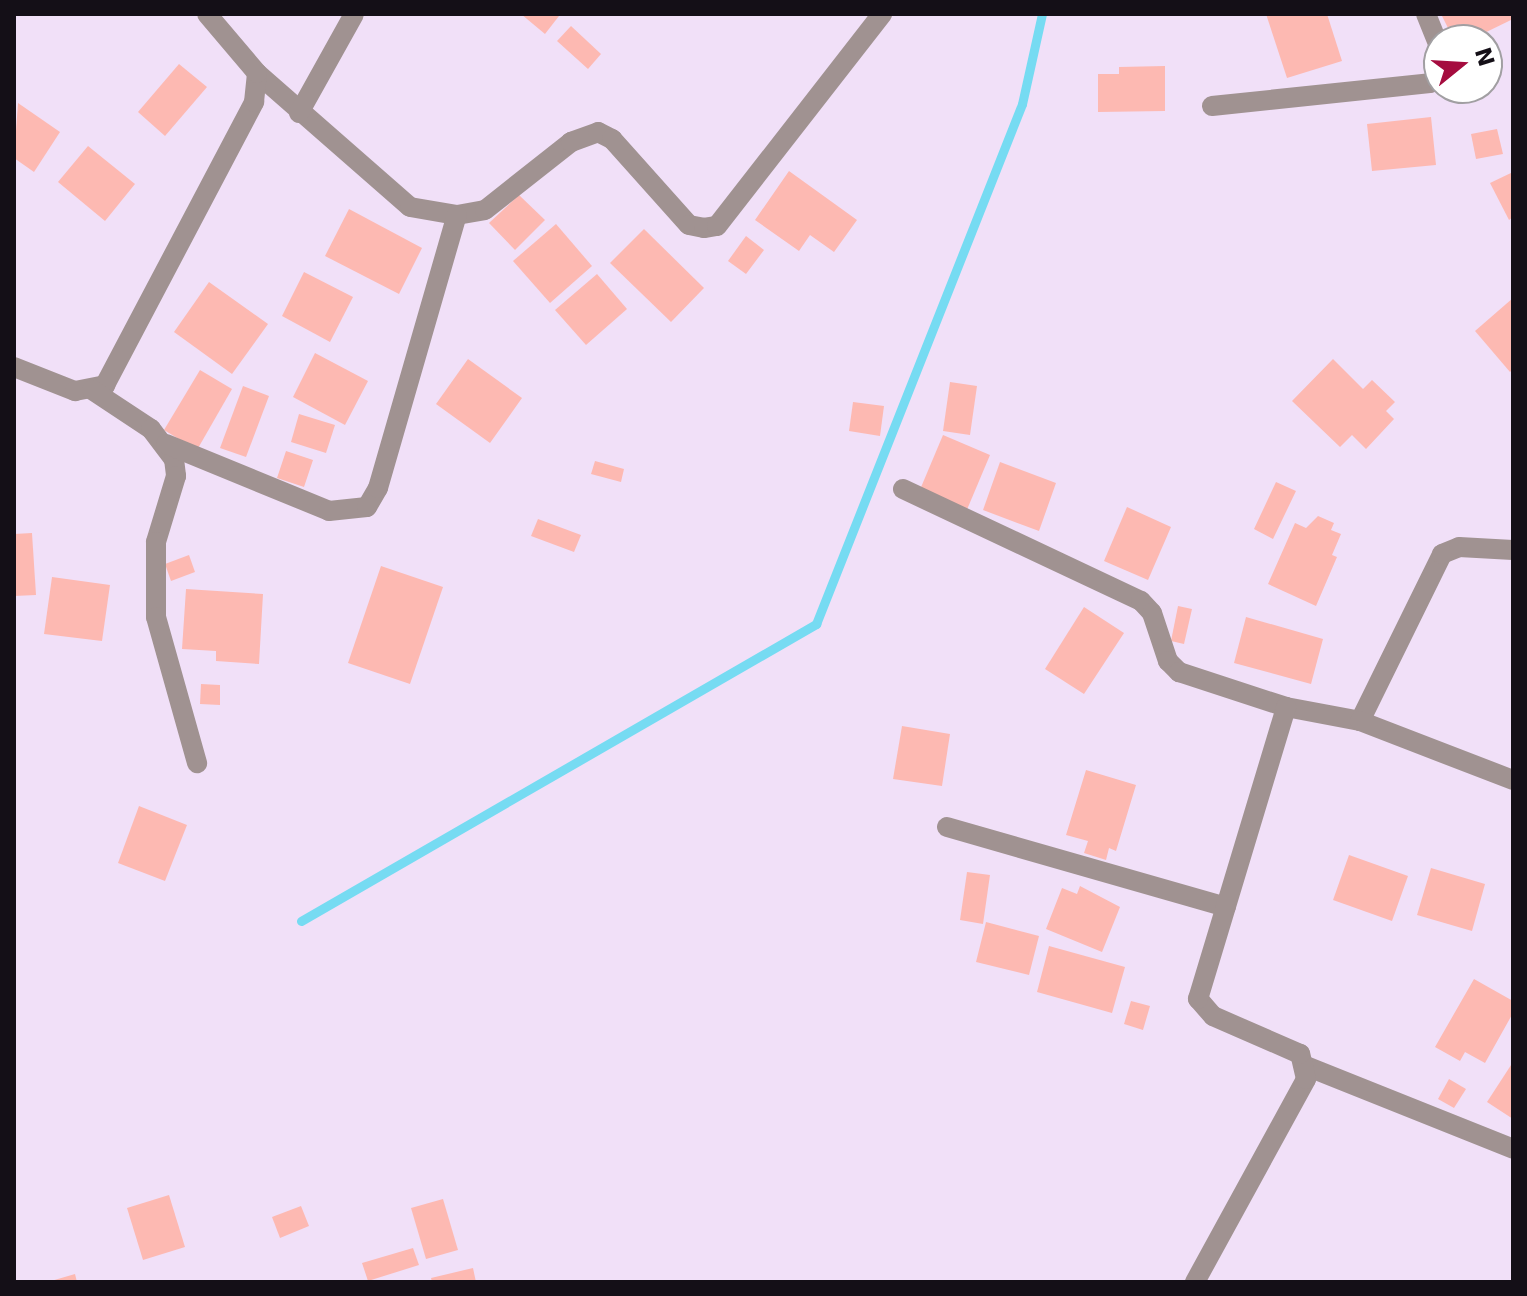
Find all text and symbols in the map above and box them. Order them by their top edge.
north arrow [1423,24,1503,104]
text: N [1470,44,1499,70]

